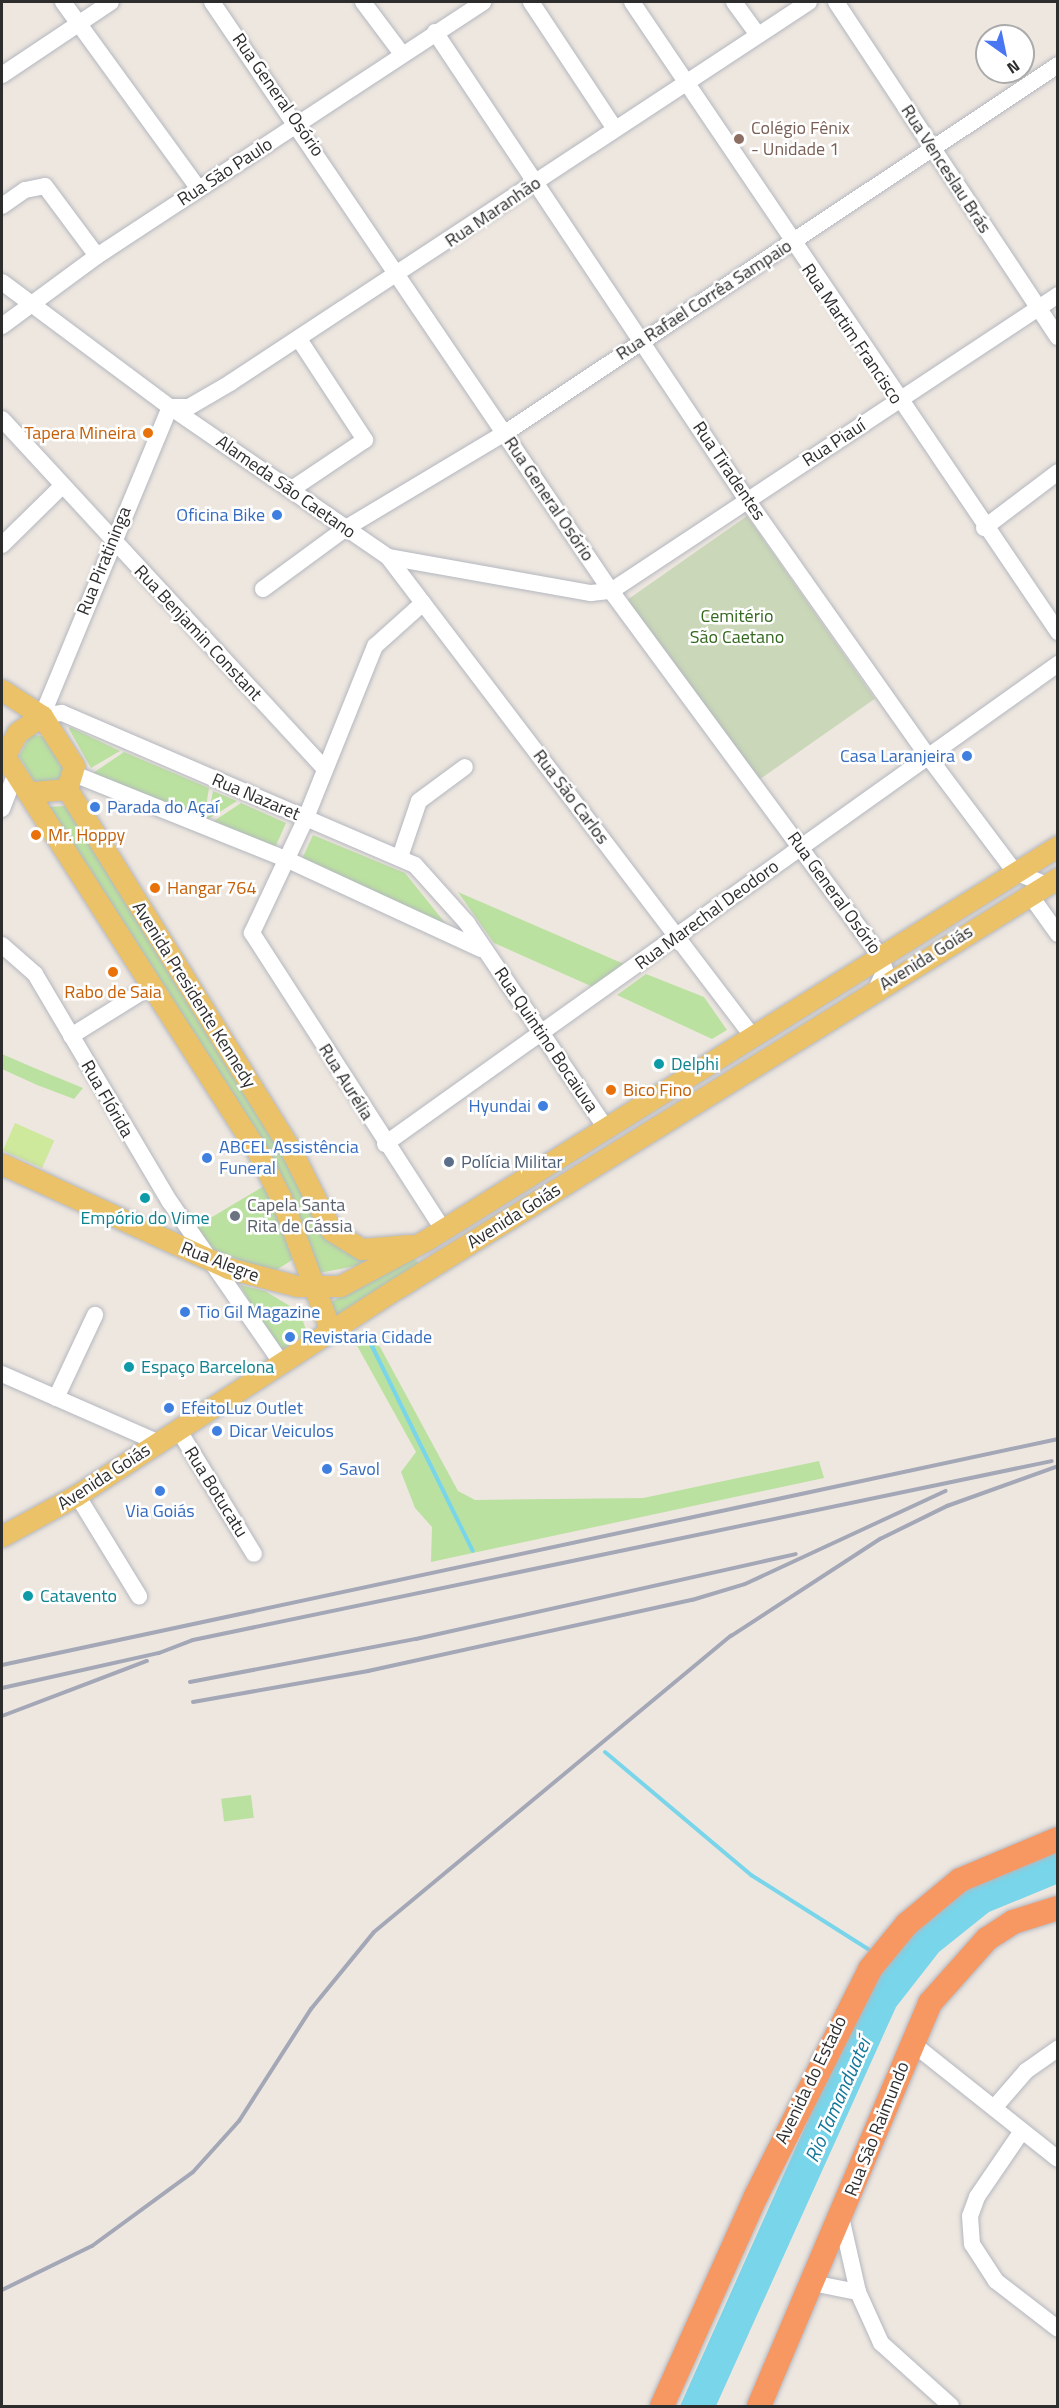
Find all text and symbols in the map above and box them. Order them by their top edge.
north arrow [975,24,1035,84]
street label: Rua General Osório [227,29,329,161]
text: N [1003,54,1025,81]
street label: Rua Venceslau Brás [896,101,996,237]
place label: Colégio Fênix - Unidade 1 [751,118,850,160]
marker: Colégio Fênix - Unidade 1 [732,132,746,146]
street label: Rua São Paulo [174,133,276,211]
street label: Rua Maranhão [441,172,545,252]
street label: Rua Rafael Corrêa Sampaio [612,235,796,365]
street label: Rua Martim Francisco [797,260,907,408]
street label: Rua Piauí [798,415,870,471]
street label: Rua Tiradentes [688,418,770,524]
place label: Tapera Mineira [24,422,136,444]
marker: Tapera Mineira [141,426,155,440]
street label: Alameda São Caetano [212,431,360,543]
street label: Rua General Osório [499,433,599,565]
street label: Rua Piratininga [72,504,136,618]
place label: Oficina Bike [176,504,265,526]
marker: Oficina Bike [270,508,284,522]
street label: Rua Benjamin Constant [130,561,266,705]
park label: Cemitério São Caetano [690,606,784,648]
street label: Rua São Carlos [528,745,614,849]
place label: Casa Laranjeira [840,745,955,767]
marker: Casa Laranjeira [960,749,974,763]
street label: Rua Nazaret [209,769,303,825]
place label: Parada do Açaí [107,796,219,818]
marker: Parada do Açaí [88,800,102,814]
place label: Mr. Hoppy [48,824,125,846]
marker: Mr. Hoppy [29,828,43,842]
street label: Rua General Osório [783,828,885,958]
street label: Rua Marechal Deodoro [631,856,783,974]
place label: Hangar 764 [167,877,257,899]
marker: Hangar 764 [148,881,162,895]
street label: Avenida Presidente Kennedy [128,898,260,1092]
street label: Avenida Goiás [875,921,977,995]
street label: Rua Quintino Bocaiuva [489,963,603,1117]
marker: Rabo de Saia [106,965,120,979]
place label: Rabo de Saia [64,981,162,1003]
street label: Rua Aurélia [314,1040,378,1124]
place label: Delphi [671,1053,719,1075]
street label: Rua Flórida [76,1057,138,1141]
marker: Delphi [652,1057,666,1071]
place label: Bico Fino [623,1079,692,1101]
marker: Bico Fino [604,1083,618,1097]
place label: Hyundai [468,1095,531,1117]
marker: Hyundai [536,1099,550,1113]
place label: ABCEL Assistência Funeral [219,1137,359,1180]
marker: ABCEL Assistência Funeral [200,1151,214,1165]
place label: Polícia Militar [461,1151,563,1173]
marker: Polícia Militar [442,1155,456,1169]
street label: Avenida Goiás [463,1179,565,1253]
marker: Empório do Vime [138,1191,152,1205]
place label: Capela Santa Rita de Cássia [247,1195,352,1238]
place label: Empório do Vime [80,1207,210,1229]
marker: Capela Santa Rita de Cássia [228,1209,242,1223]
street label: Rua Alegre [178,1237,262,1287]
place label: Tio Gil Magazine [197,1301,320,1323]
marker: Tio Gil Magazine [178,1305,192,1319]
place label: Revistaria Cidade [302,1326,432,1348]
marker: Revistaria Cidade [283,1330,297,1344]
place label: Espaço Barcelona [141,1356,274,1378]
marker: Espaço Barcelona [122,1360,136,1374]
place label: EfeitoLuz Outlet [181,1397,303,1419]
marker: EfeitoLuz Outlet [162,1401,176,1415]
place label: Dicar Veiculos [229,1420,334,1442]
marker: Dicar Veiculos [210,1424,224,1438]
street label: Avenida Goiás [54,1439,154,1515]
street label: Rua Botucatu [180,1443,252,1541]
place label: Savol [339,1458,380,1480]
marker: Savol [320,1462,334,1476]
marker: Via Goiás [153,1484,167,1498]
place label: Via Goiás [125,1500,195,1522]
place label: Catavento [40,1585,117,1607]
marker: Catavento [21,1589,35,1603]
street label: Avenida do Estado [771,2012,851,2148]
water label: Rio Tamanduateí [799,2035,875,2165]
street label: Rua São Raimundo [840,2059,914,2199]

